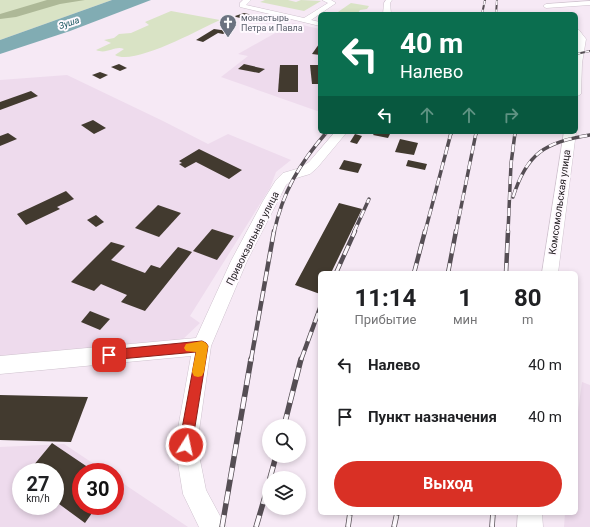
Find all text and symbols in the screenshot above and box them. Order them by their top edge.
church icon: монастырь Петра и Павла [218,13,238,38]
place label: монастырь Петра и Павла [241,13,303,33]
water label: Зуша [57,15,81,31]
text: 40 m [400,27,463,60]
icon: left [334,28,386,80]
text: Налево [400,61,463,82]
icon: left [374,104,396,126]
icon: ahead [416,104,438,126]
icon: ahead [458,104,480,126]
icon: right [500,104,522,126]
street label: Комсомольская улица [547,149,572,255]
street label: Привокзальная улица [224,190,281,287]
text: 11:14 [355,284,416,312]
text: 1 [458,284,472,312]
text: 80 [514,284,542,312]
text: Прибытие [354,312,416,327]
text: мин [453,312,478,327]
text: m [522,312,533,327]
pin [92,338,126,372]
icon: arrive [98,344,120,366]
icon: left [334,354,356,376]
text: Налево [368,356,420,374]
text: 40 m [528,356,562,374]
icon: arrive [334,406,356,428]
text: Пункт назначения [368,408,497,426]
text: 40 m [528,408,562,426]
map controls [262,419,306,515]
button: search [262,419,306,463]
position arrow [165,424,207,466]
button: Выход [334,461,562,507]
speed limit sign: 30 [72,463,124,515]
button: layers [262,471,306,515]
text: 27 [27,472,49,496]
text: km/h [26,493,50,504]

